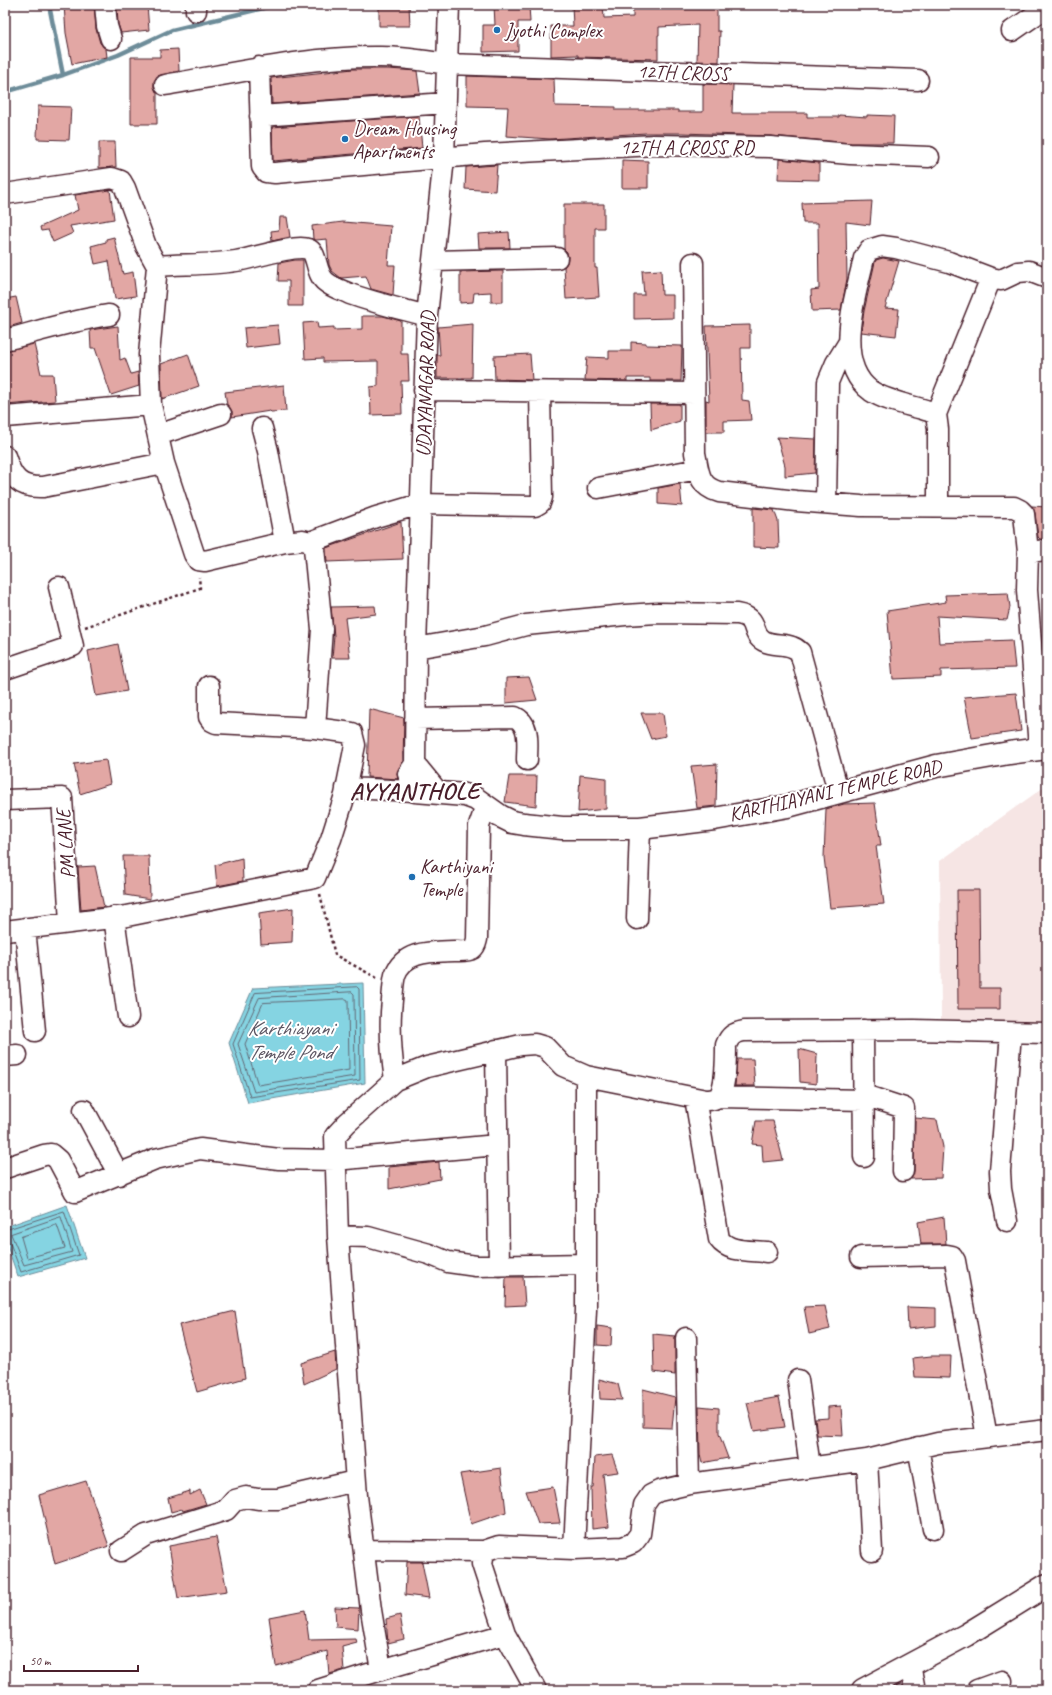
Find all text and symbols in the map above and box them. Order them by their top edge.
place label: Jyothi Complex [504,18,603,43]
marker: Jyothi Complex [492,25,502,35]
street label: 12TH CROSS [637,58,733,87]
place label: Dream Housing Apartments [353,116,458,164]
marker: Dream Housing Apartments [340,134,350,144]
street label: 12TH A CROSS RD [620,135,755,160]
street label: UDAYANAGAR ROAD [410,310,441,457]
street label: KARTHIAYANI TEMPLE ROAD [727,753,946,827]
district label: AYYANTHOLE [350,776,482,806]
street label: PM LANE [50,805,80,880]
place label: Karthiyani Temple [420,854,495,902]
marker: Karthiyani Temple [407,872,417,882]
water label: Karthiayani Temple Pond [248,1015,339,1065]
scale bar [24,1647,138,1673]
text: 50 m [30,1653,52,1669]

